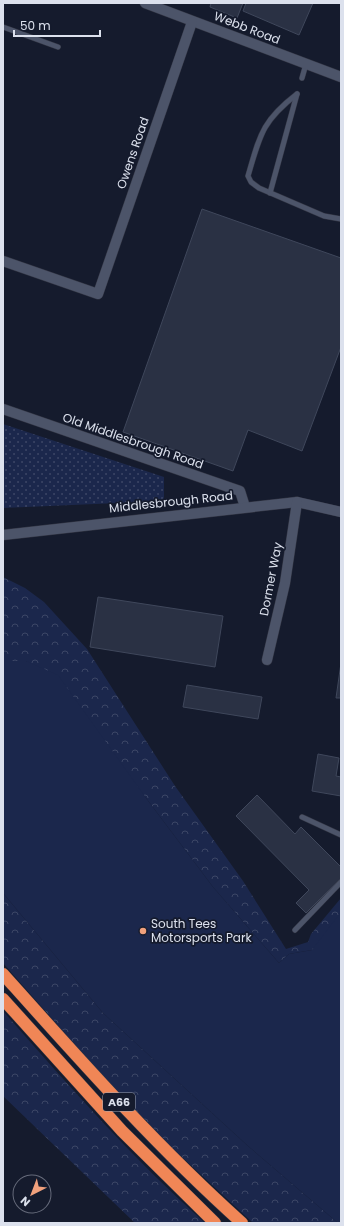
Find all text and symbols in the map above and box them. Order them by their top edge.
street label: Webb Road [212,7,283,48]
scale bar [14,12,100,38]
text: 50 m [20,17,51,34]
street label: Owens Road [112,115,153,191]
street label: Old Middlesbrough Road [60,408,206,473]
street label: Middlesbrough Road [108,487,234,516]
street label: Dormer Way [255,540,286,617]
place label: South Tees Motorsports Park [151,915,252,946]
marker: South Tees Motorsports Park [138,926,148,936]
road number: A66 [103,1093,135,1111]
north arrow [12,1174,52,1214]
text: N [17,1193,34,1210]

